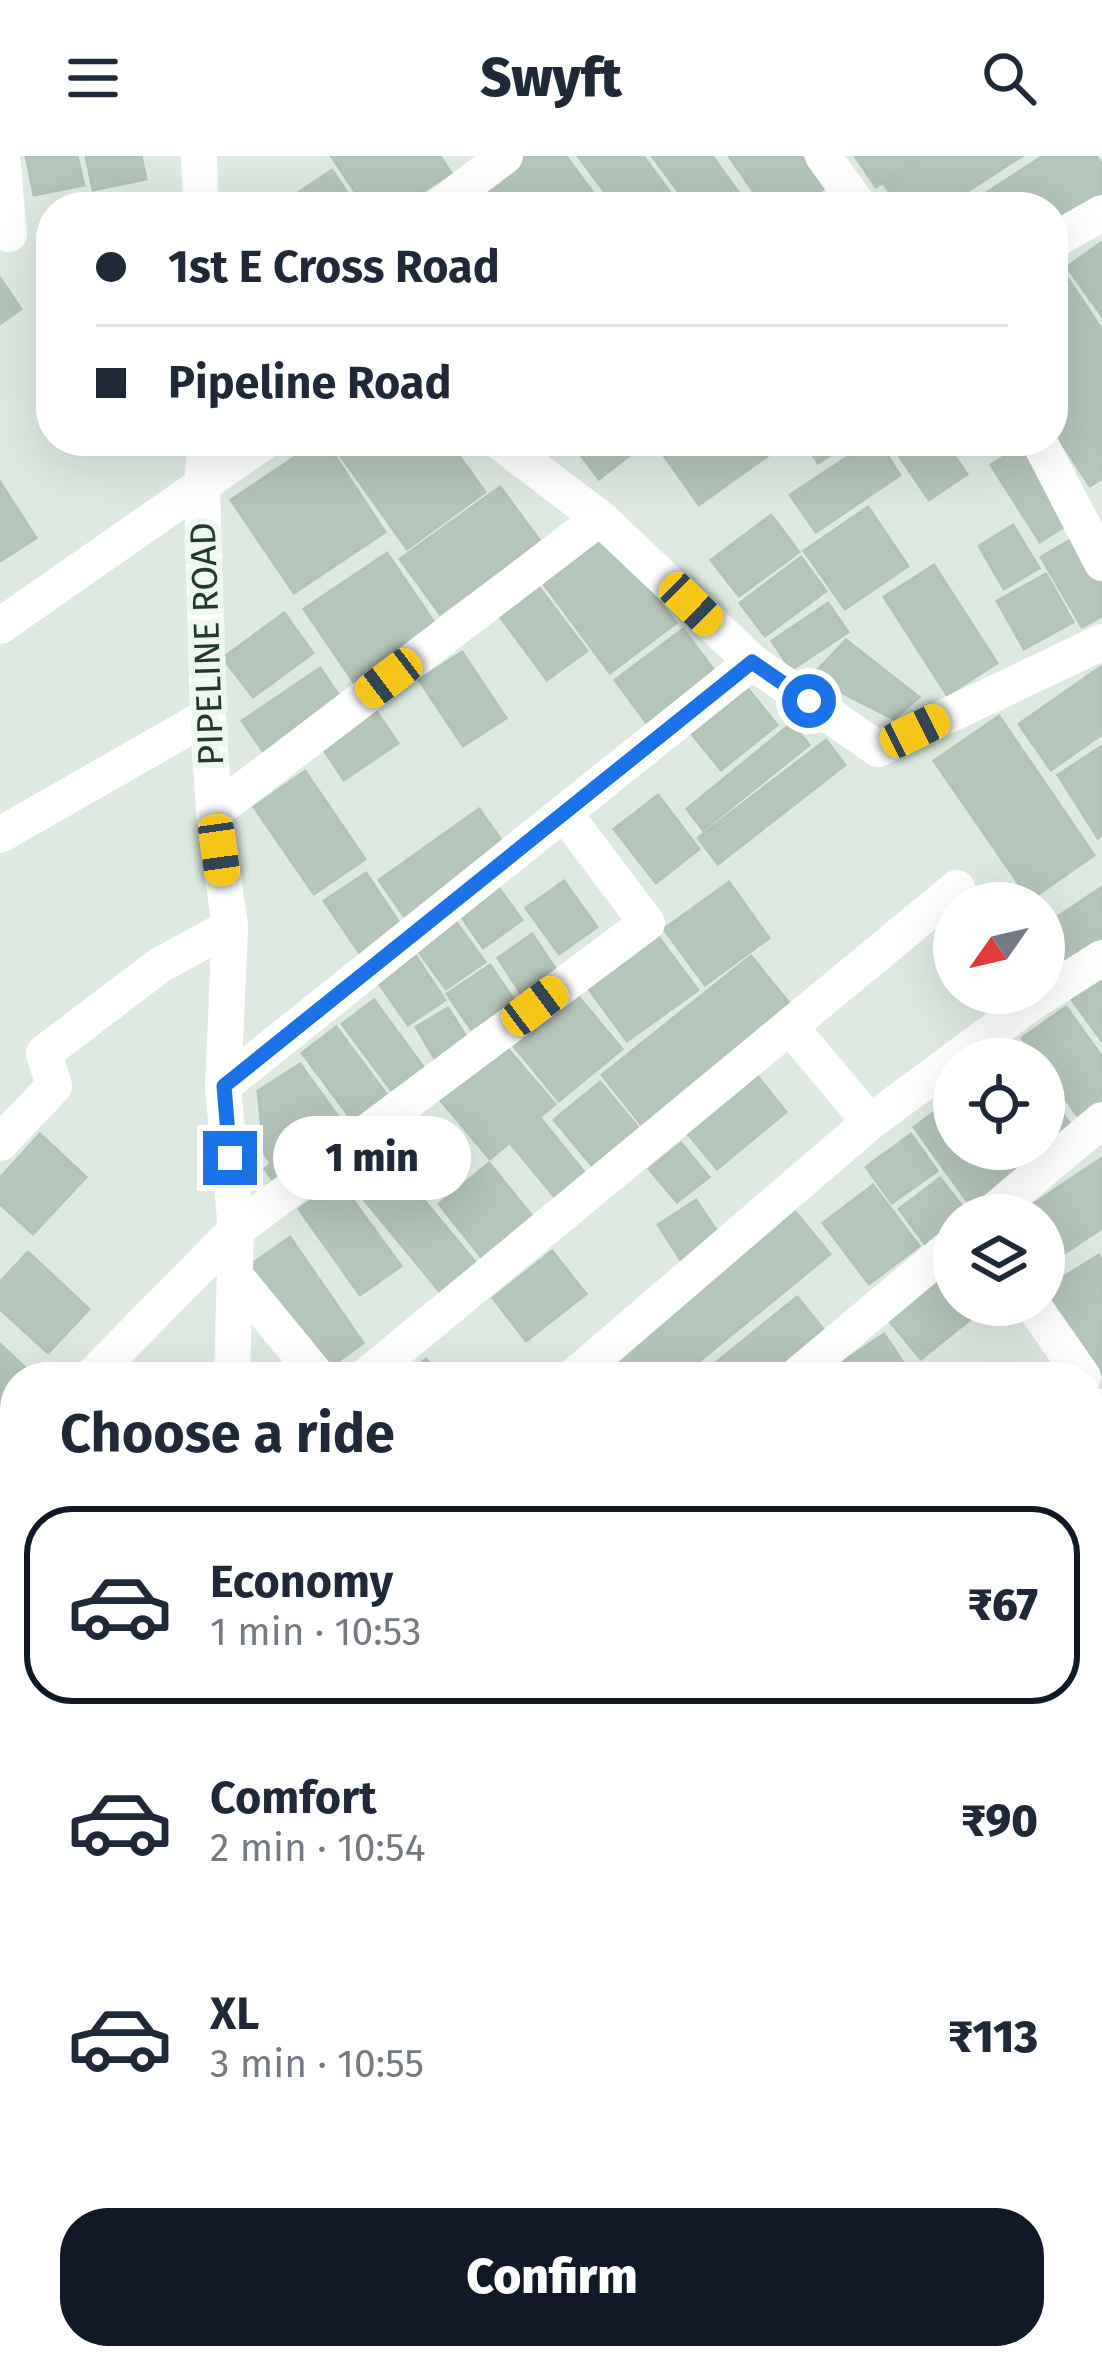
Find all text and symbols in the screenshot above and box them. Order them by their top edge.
icon: menu [60,45,126,111]
icon: search [976,45,1042,111]
text: Swyft [480,46,622,110]
text: 1st E Cross Road [168,240,500,294]
text: Pipeline Road [168,356,452,410]
street label: PIPELINE ROAD [181,522,233,766]
car [653,566,729,642]
car [349,642,429,714]
route start [782,674,836,728]
car [875,699,955,763]
car [196,812,242,888]
north arrow [933,882,1065,1014]
map controls [933,882,1065,1326]
car [495,970,575,1042]
button: locate [933,1038,1065,1170]
callout: 1 min [272,1116,470,1200]
route end [203,1131,257,1185]
text: 1 min [325,1135,419,1181]
button: layers [933,1194,1065,1326]
text: Choose a ride [60,1402,395,1466]
icon: car [66,1551,174,1659]
text: Economy [210,1555,393,1609]
text: ₹67 [967,1578,1038,1632]
text: 1 min · 10:53 [210,1609,421,1655]
icon: car [66,1767,174,1875]
text: Comfort [210,1771,377,1825]
text: ₹90 [961,1794,1038,1848]
text: 2 min · 10:54 [210,1825,425,1871]
icon: car [66,1983,174,2091]
text: XL [210,1987,259,2041]
text: ₹113 [948,2010,1038,2064]
text: 3 min · 10:55 [210,2041,424,2087]
button: Confirm [60,2208,1044,2346]

